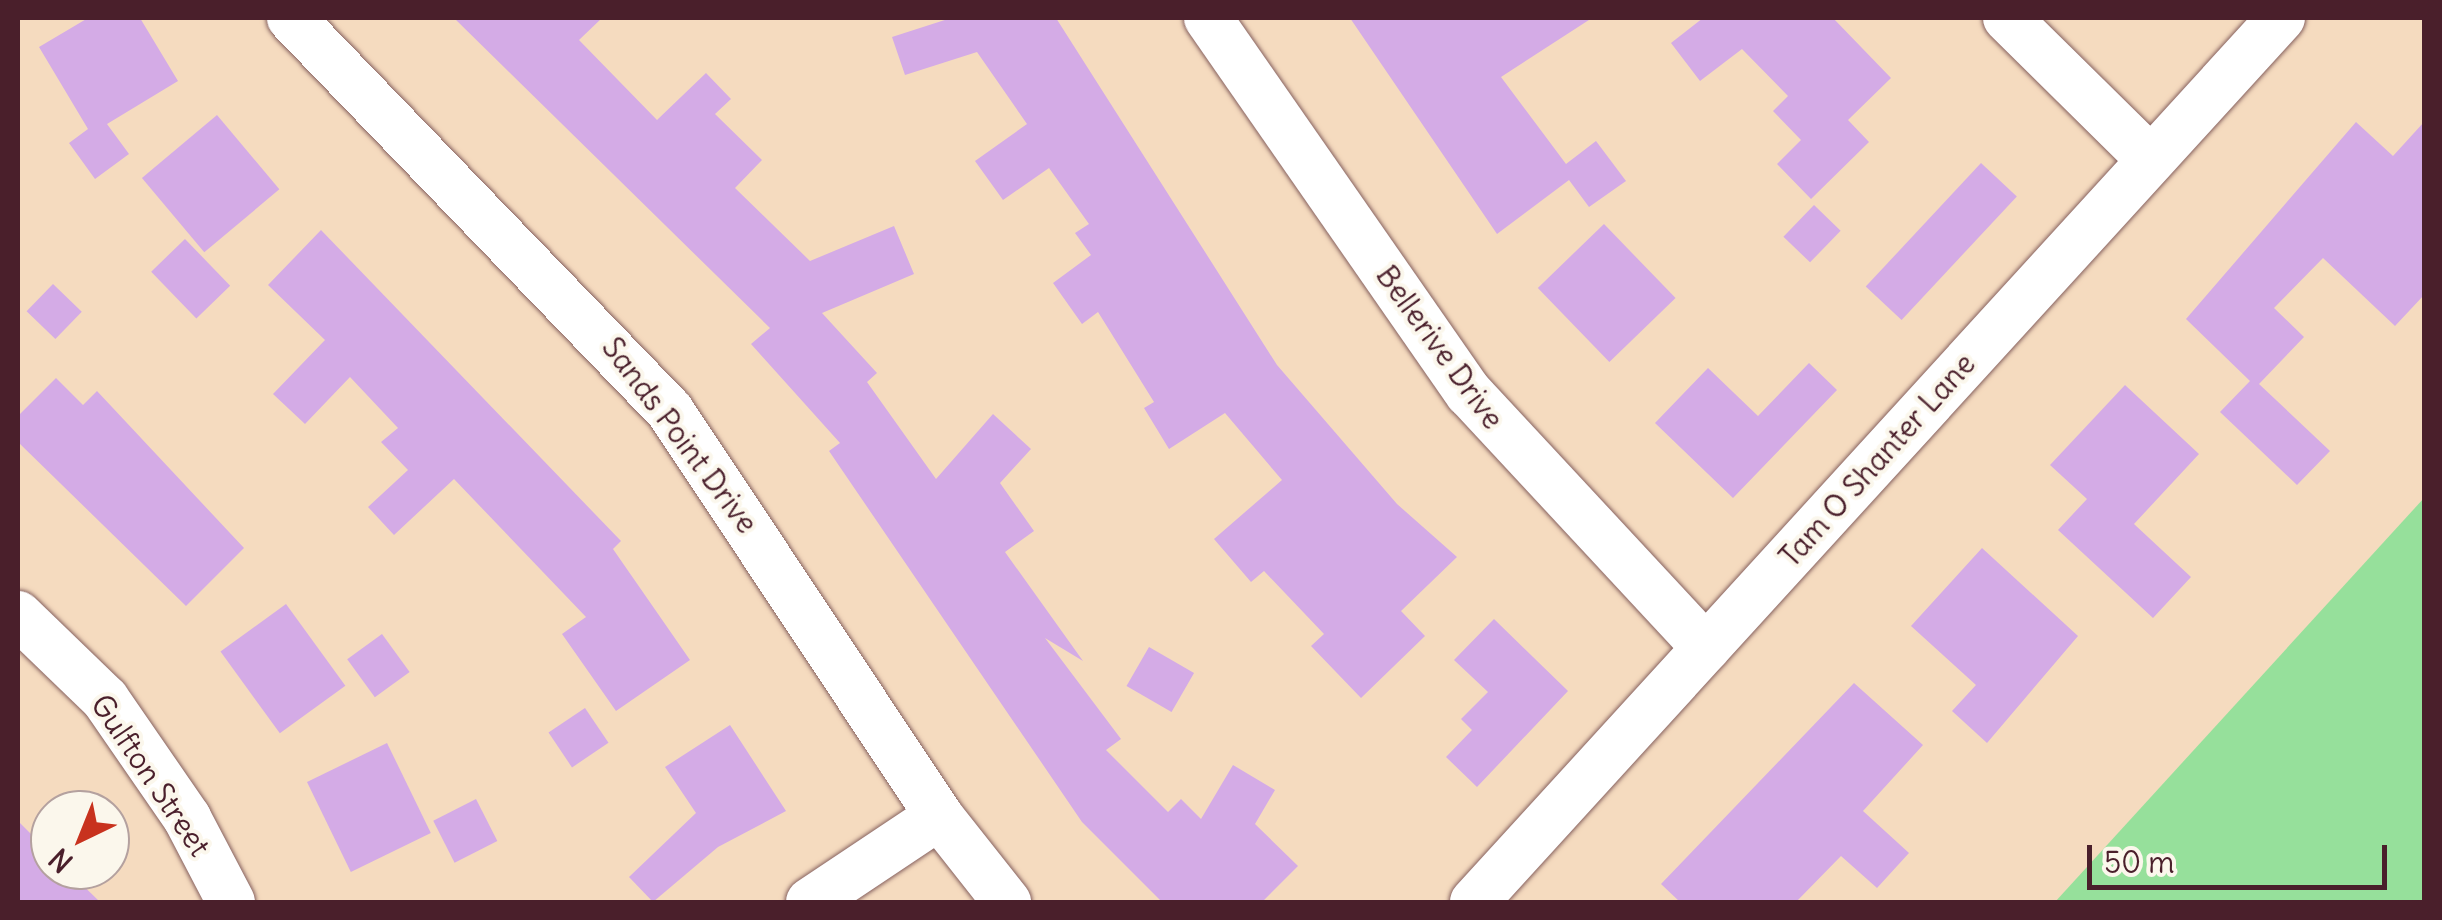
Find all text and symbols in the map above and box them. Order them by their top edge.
street label: Bellerive Drive [1369,258,1511,436]
street label: Sands Point Drive [595,330,765,540]
street label: Tam O Shanter Lane [1772,346,1982,574]
street label: Gulfton Street [84,687,218,863]
north arrow [30,790,130,890]
scale bar [2092,825,2392,887]
text: N [42,841,80,880]
text: 50 m [2104,843,2174,881]

